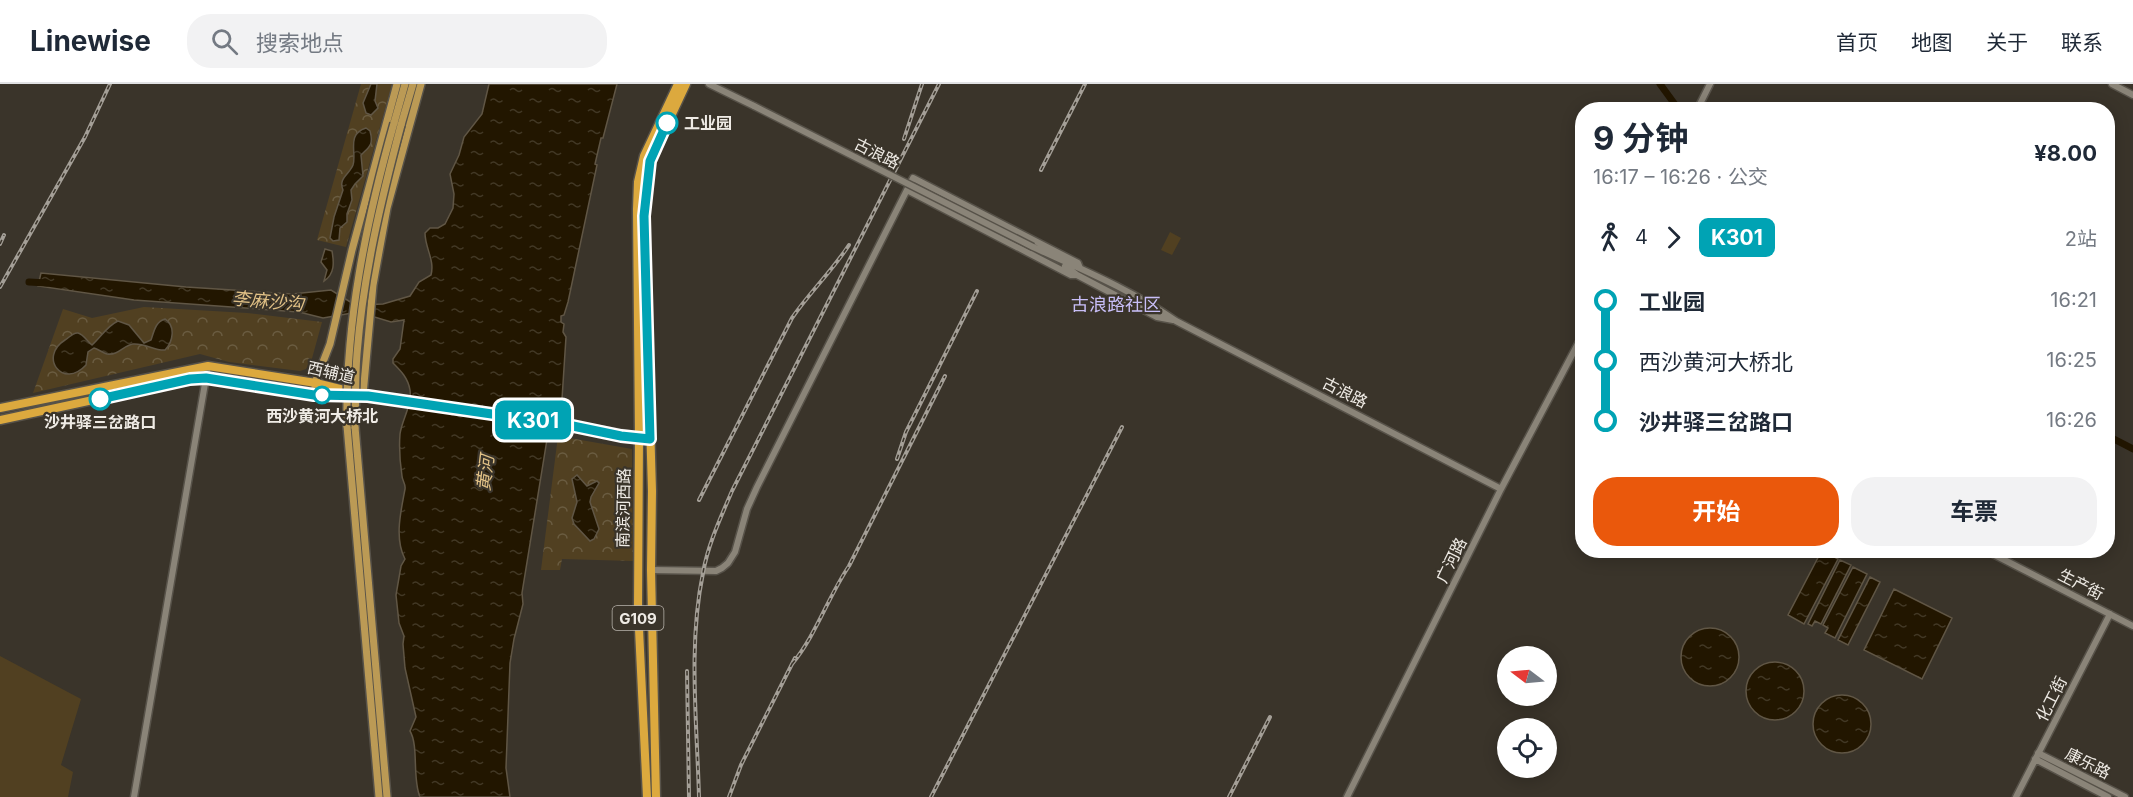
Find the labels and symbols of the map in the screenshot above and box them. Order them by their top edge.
marker: 工业园 [656,112,678,134]
place label: 工业园 [684,113,732,133]
street label: 古浪路 [851,133,903,173]
water label: 李麻沙沟 [231,287,307,315]
district label: 古浪路社区 [1071,294,1161,315]
street label: 西辅道 [305,357,357,387]
street label: 古浪路 [1319,372,1371,412]
marker: 西沙黄河大桥北 [313,386,331,404]
marker: 沙井驿三岔路口 [89,388,111,410]
line badge: K301 [491,400,575,440]
place label: 西沙黄河大桥北 [266,406,378,426]
place label: 沙井驿三岔路口 [44,412,156,432]
water label: 黄河 [472,451,498,492]
street label: 南滨河西路 [612,468,634,548]
street label: 广河路 [1431,534,1471,586]
street label: 生产街 [2055,564,2107,604]
road number: G109 [612,606,664,630]
north arrow [1497,646,1557,706]
street label: 化工街 [2031,673,2071,725]
street label: 康乐路 [2062,743,2114,783]

